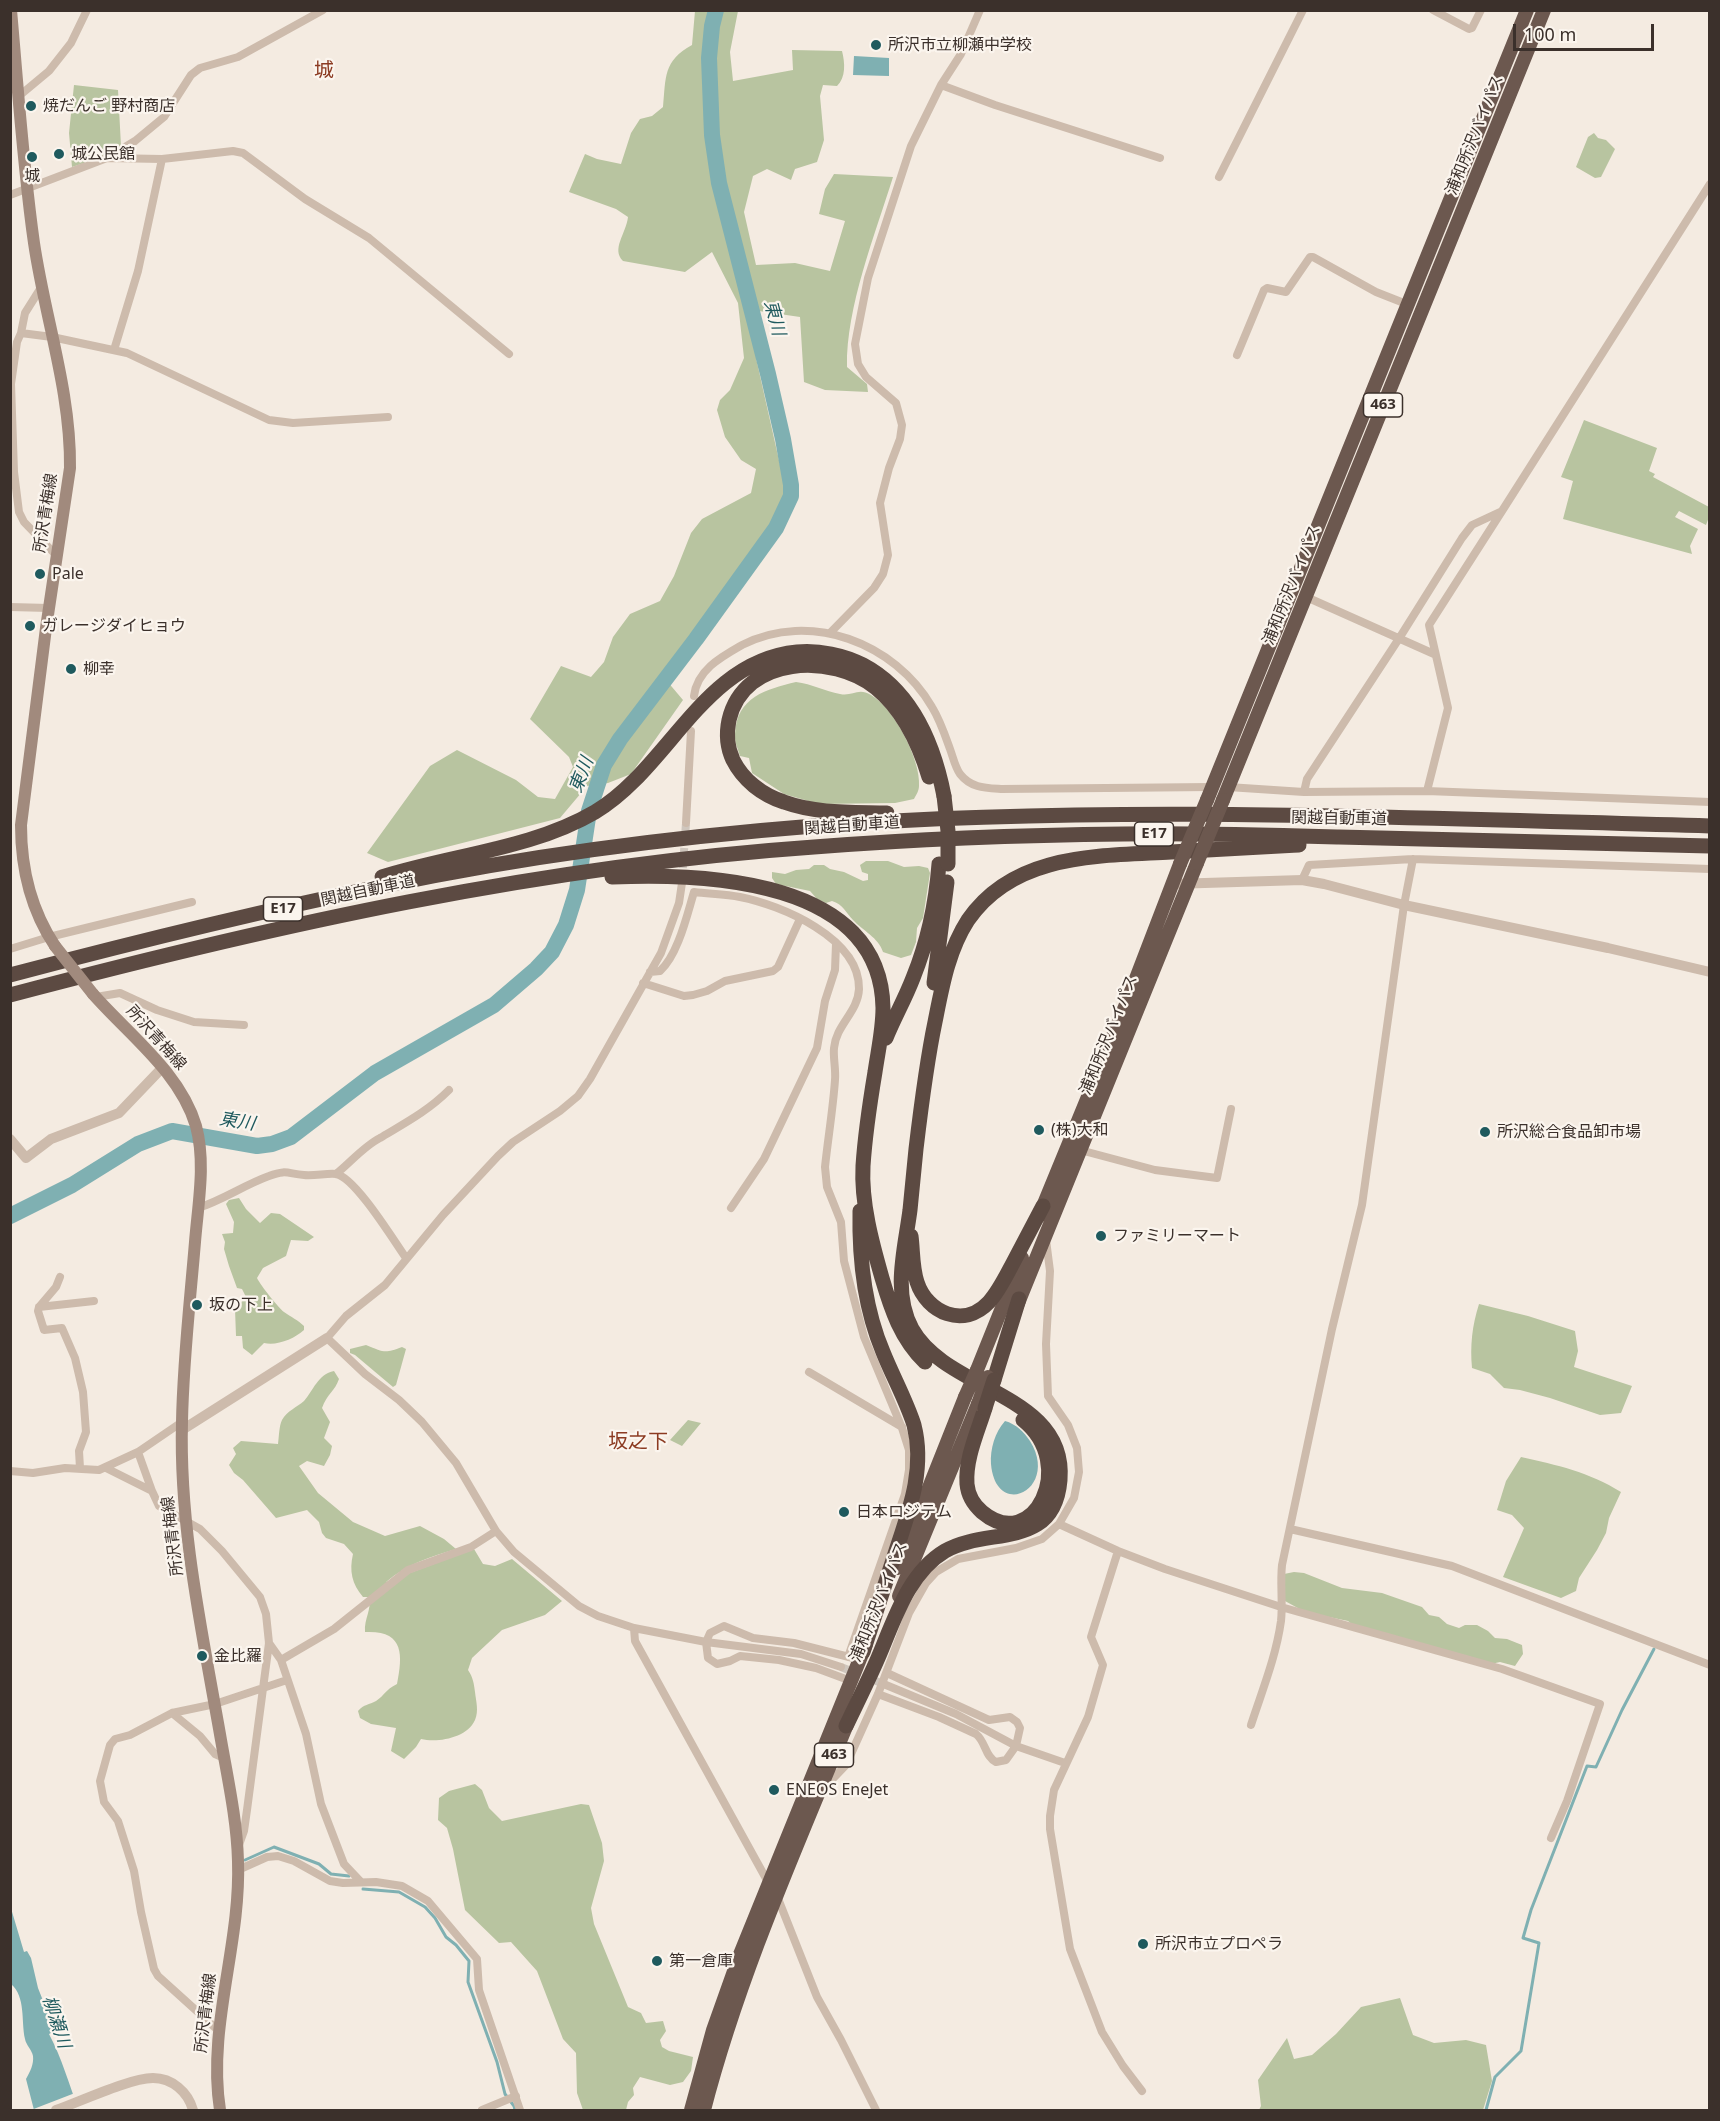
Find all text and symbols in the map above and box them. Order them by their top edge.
scale bar [1516,12,1657,50]
text: 100 m [1524,22,1576,46]
place label: 所沢市立柳瀬中学校 [888,35,1032,55]
marker: 所沢市立柳瀬中学校 [869,38,883,52]
district label: 城 [314,59,334,83]
street label: 浦和所沢バイパス [1442,72,1508,198]
place label: 焼だんご 野村商店 [43,96,175,116]
marker: 焼だんご 野村商店 [24,99,38,113]
place label: 城公民館 [71,144,135,164]
marker: 城公民館 [52,147,66,161]
marker: 城 [25,150,39,164]
place label: 城 [24,166,40,186]
water label: 東川 [759,298,789,338]
road number: 463 [1364,393,1402,417]
street label: 所沢青梅線 [30,472,62,554]
street label: 浦和所沢バイパス [1259,522,1325,648]
place label: Pale [52,564,84,584]
marker: Pale [33,567,47,581]
place label: ガレージダイヒョウ [42,616,186,636]
marker: ガレージダイヒョウ [23,619,37,633]
place label: 柳幸 [83,659,115,679]
marker: 柳幸 [64,662,78,676]
water label: 東川 [565,754,599,796]
street label: 関越自動車道 [1291,809,1387,829]
street label: 関越自動車道 [803,813,901,839]
road number: E17 [1134,822,1174,846]
street label: 関越自動車道 [319,872,417,910]
road number: E17 [264,897,302,921]
street label: 浦和所沢バイパス [1076,972,1142,1098]
street label: 所沢青梅線 [122,1002,190,1074]
water label: 東川 [218,1109,256,1135]
place label: (株)大和 [1051,1120,1109,1140]
place label: 所沢総合食品卸市場 [1497,1122,1641,1142]
marker: (株)大和 [1032,1123,1046,1137]
marker: 所沢総合食品卸市場 [1478,1125,1492,1139]
place label: ファミリーマート [1113,1226,1241,1246]
marker: ファミリーマート [1094,1229,1108,1243]
place label: 坂の下上 [209,1295,273,1315]
marker: 坂の下上 [190,1298,204,1312]
district label: 坂之下 [608,1430,668,1454]
street label: 所沢青梅線 [159,1495,187,1577]
place label: 日本ロジテム [856,1502,952,1522]
marker: 日本ロジテム [837,1505,851,1519]
street label: 浦和所沢バイパス [846,1539,912,1665]
place label: 金比羅 [214,1646,262,1666]
marker: 金比羅 [195,1649,209,1663]
road number: 463 [814,1743,854,1767]
place label: ENEOS EneJet [786,1780,888,1800]
marker: ENEOS EneJet [767,1783,781,1797]
place label: 所沢市立プロペラ [1155,1934,1283,1954]
marker: 所沢市立プロペラ [1136,1937,1150,1951]
place label: 第一倉庫 [669,1951,733,1971]
marker: 第一倉庫 [650,1954,664,1968]
street label: 所沢青梅線 [192,1972,220,2054]
water label: 柳瀬川 [37,1993,75,2051]

